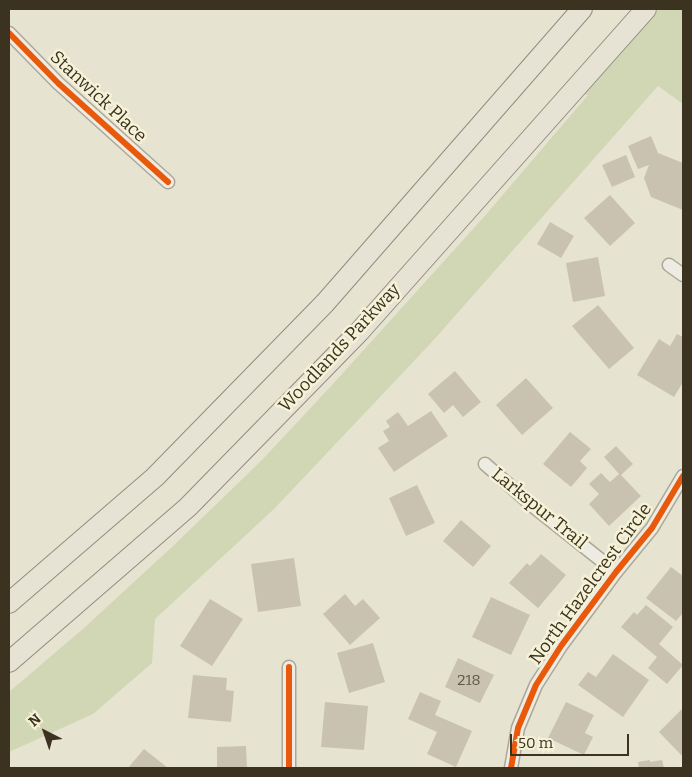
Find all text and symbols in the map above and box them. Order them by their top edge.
street label: Stanwick Place [45,47,151,147]
street label: Woodlands Parkway [275,279,405,417]
street label: Larkspur Trail [487,464,591,554]
street label: North Hazelcrest Circle [525,499,657,669]
house number: 218 [457,672,481,690]
north arrow [20,707,70,757]
text: N [25,710,44,730]
scale bar [512,724,631,756]
text: 50 m [518,734,553,752]

